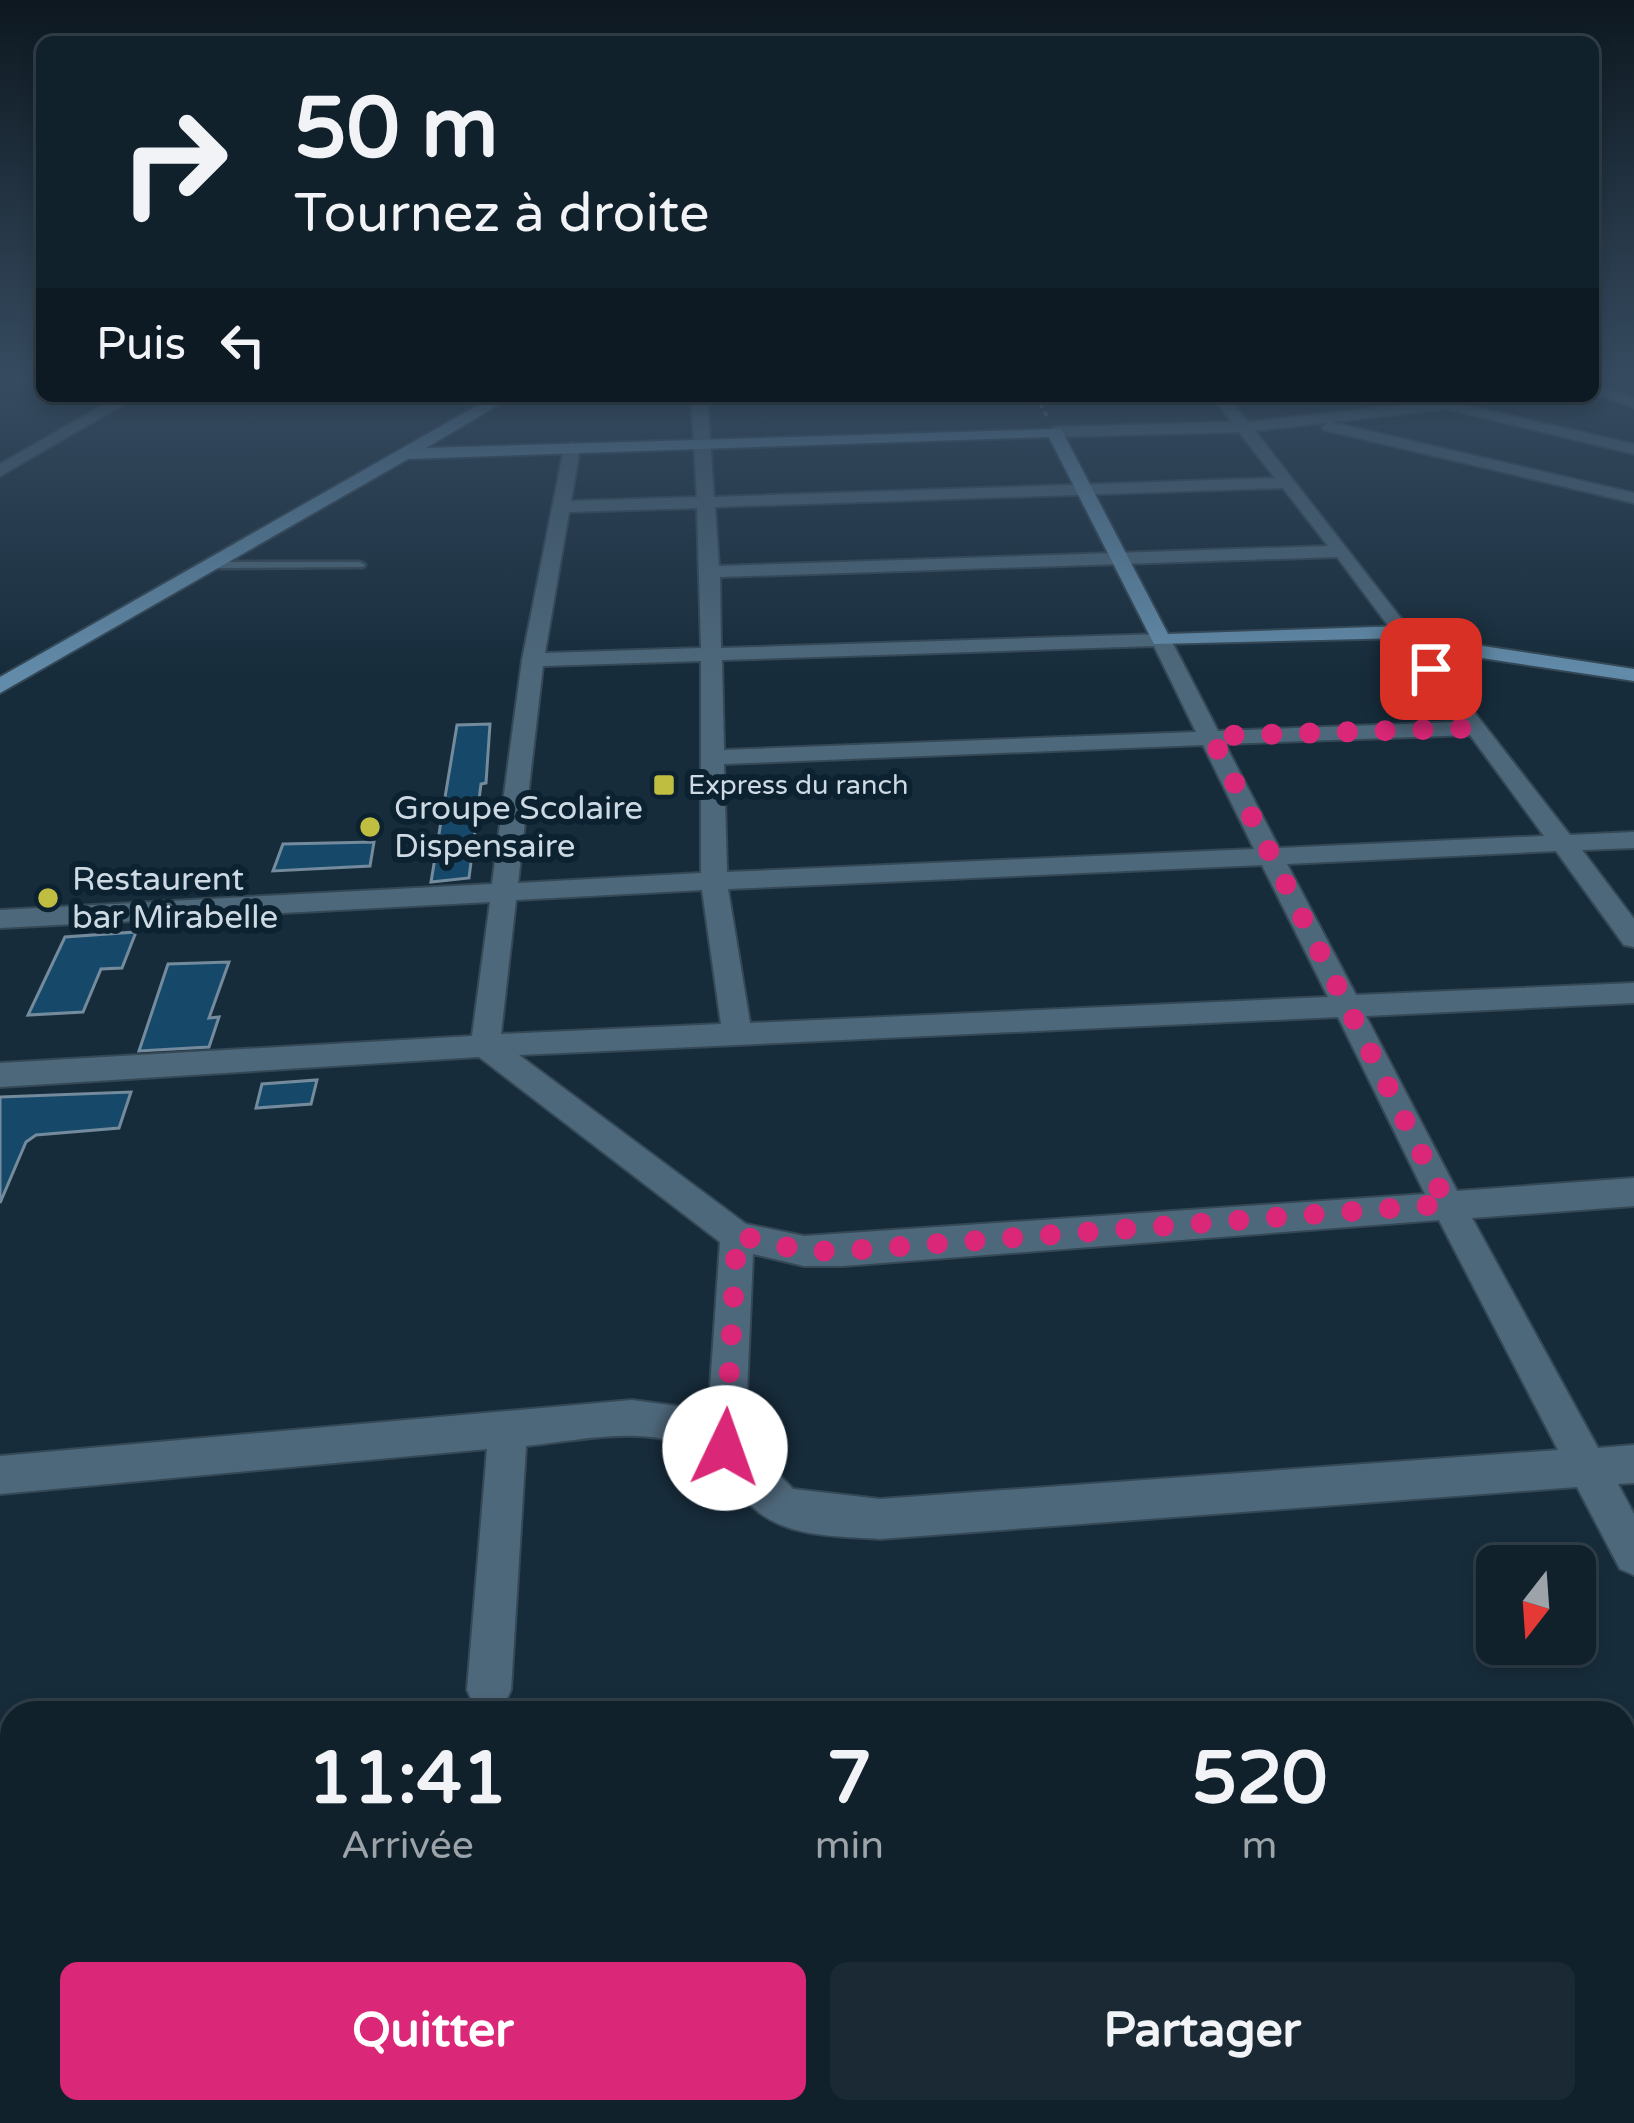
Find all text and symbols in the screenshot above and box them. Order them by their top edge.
text: 50 m [294,79,498,180]
icon: right [96,84,252,240]
text: Tournez à droite [294,181,710,246]
icon: left [210,312,276,378]
text: Puis [96,318,186,372]
pin [1380,618,1482,720]
icon: arrive [1398,636,1464,702]
place label: Express du ranch [688,769,908,802]
marker: Express du ranch [651,772,677,798]
place label: Groupe Scolaire Dispensaire [394,789,643,866]
marker: Groupe Scolaire Dispensaire [357,814,383,840]
place label: Restaurent bar Mirabelle [72,860,278,937]
marker: Restaurent bar Mirabelle [35,885,61,911]
position arrow [662,1385,788,1511]
north arrow [1476,1545,1596,1665]
map controls [1476,1545,1596,1665]
text: 11:41 [308,1736,507,1823]
text: 7 [827,1736,872,1823]
text: 520 [1192,1736,1327,1823]
text: Arrivée [341,1822,474,1869]
text: min [815,1822,884,1869]
text: m [1242,1822,1277,1869]
button: Quitter [60,1962,806,2100]
button: Partager [830,1962,1575,2100]

